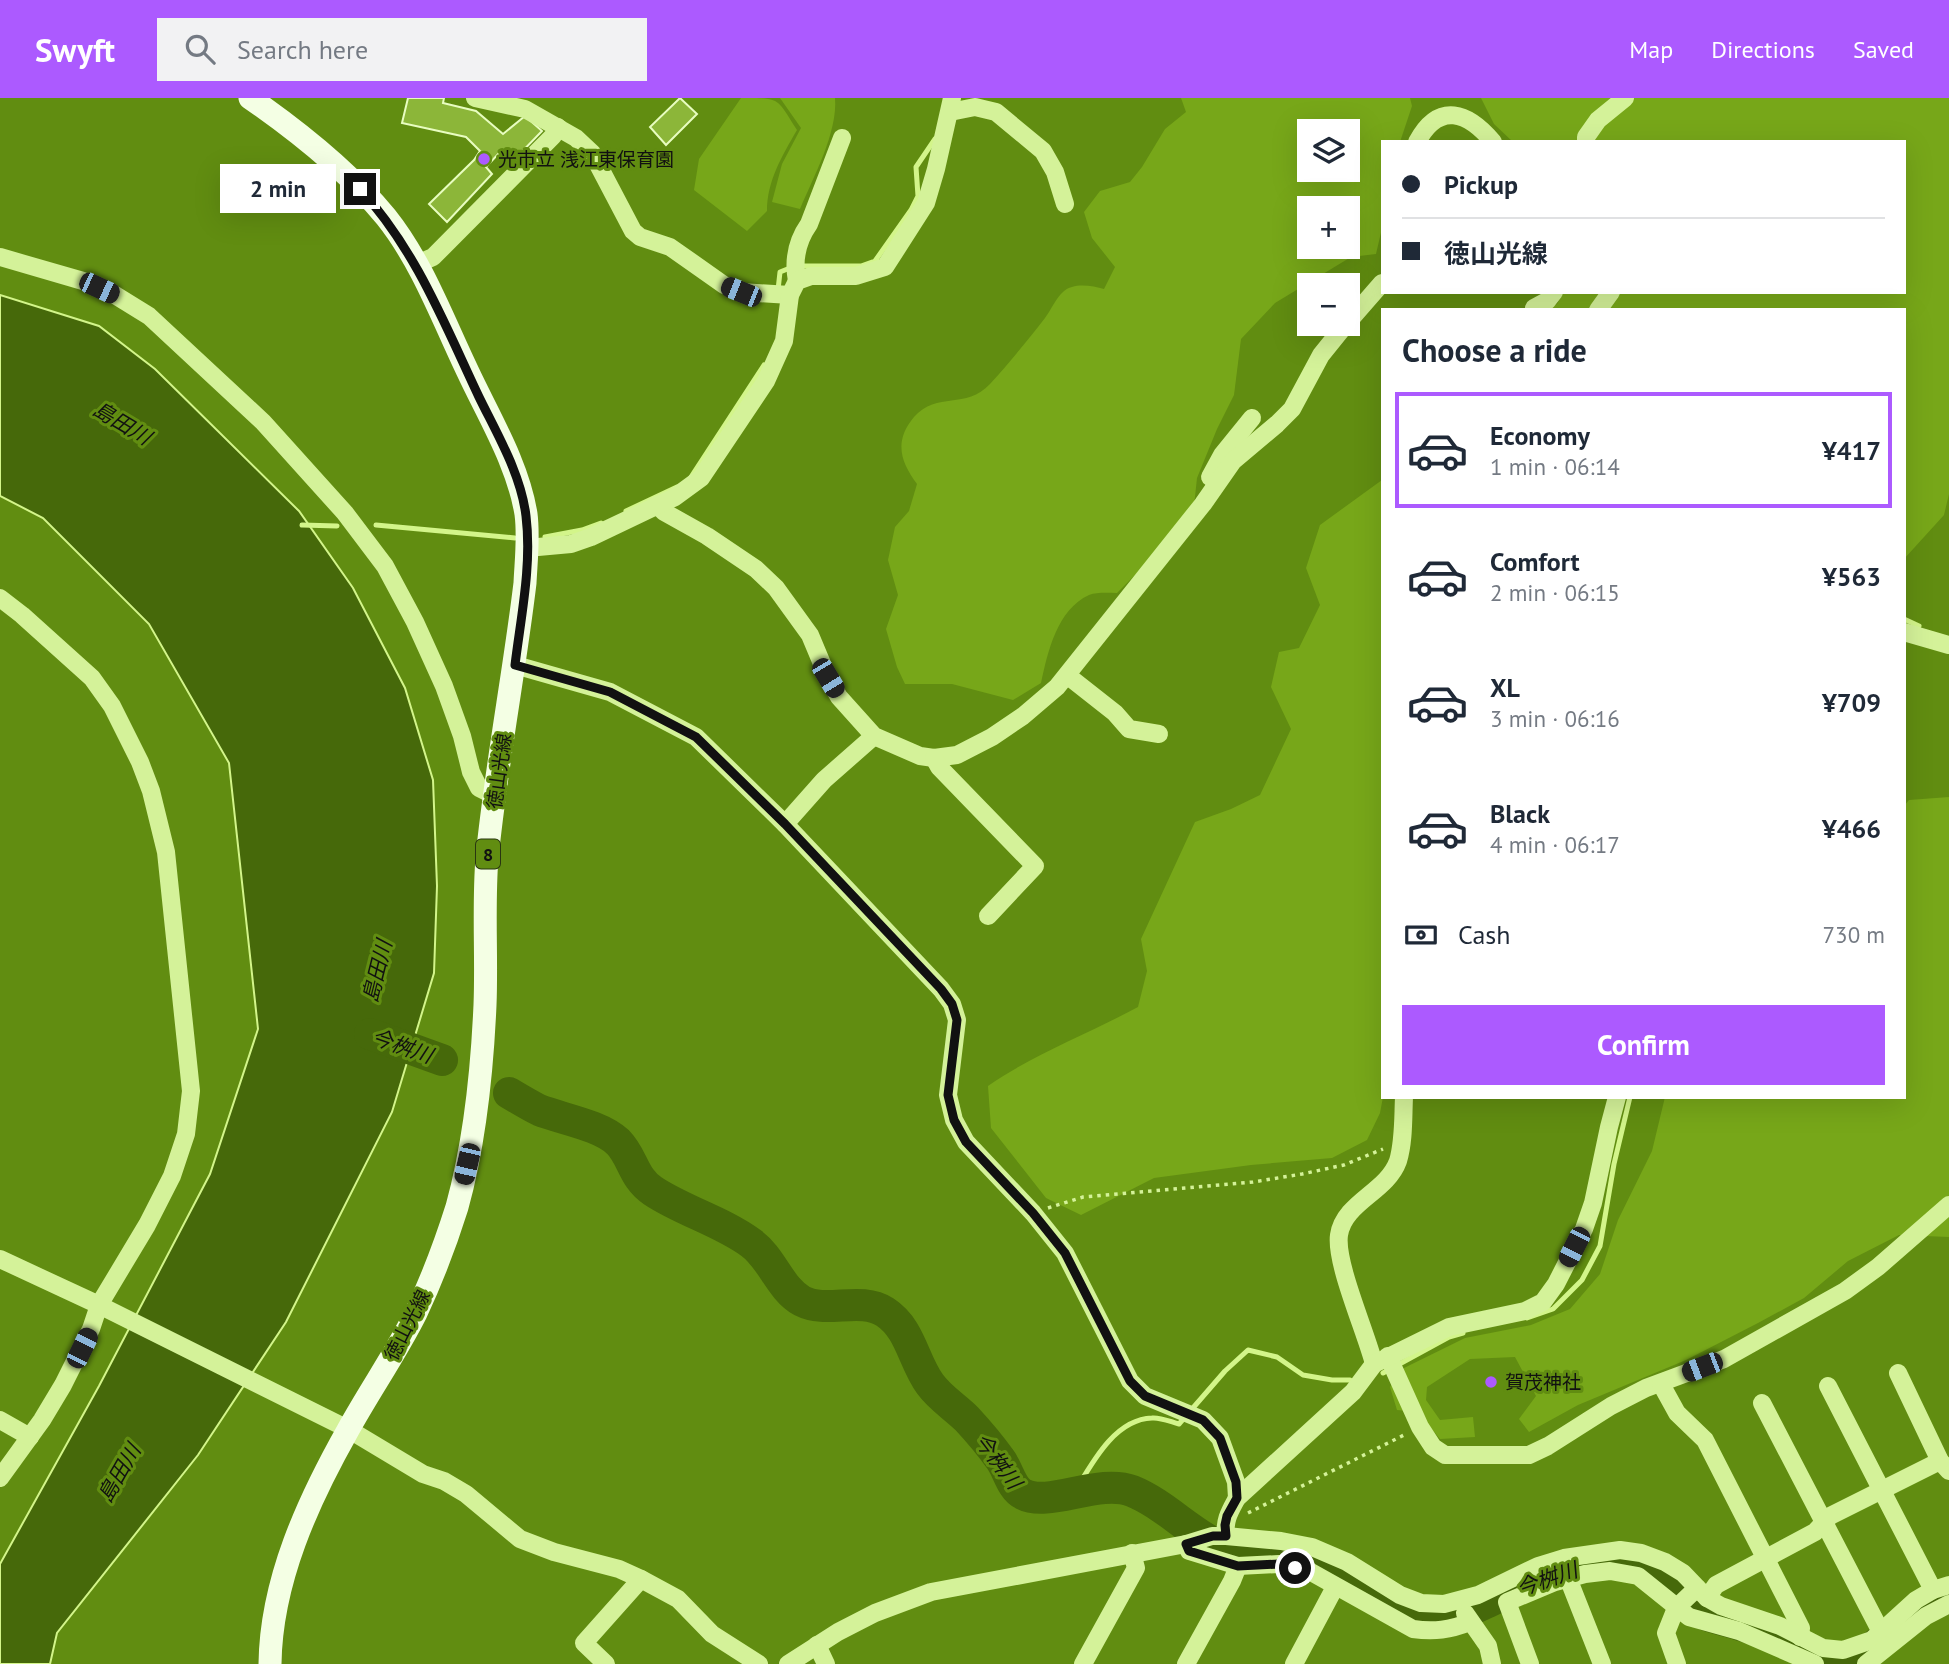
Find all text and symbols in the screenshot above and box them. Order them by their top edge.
search box [157,18,647,81]
text: Swyft [35,28,115,71]
icon: search [181,30,219,68]
text: Search here [237,33,368,66]
text: Map [1629,34,1673,65]
text: Directions [1711,34,1815,65]
text: Saved [1853,34,1914,65]
map controls [1297,119,1360,336]
button: layers [1297,119,1360,182]
place label: 光市立 浅江東保育園 [498,147,674,171]
marker: 光市立 浅江東保育園 [476,151,492,167]
callout: 2 min [220,164,336,214]
text: Pickup [1444,168,1518,201]
route end [344,173,376,205]
text: 2 min [250,174,306,203]
button: + [1297,196,1360,259]
text: 徳山光線 [1444,237,1548,270]
car [76,270,123,306]
button: − [1297,273,1360,336]
car [718,274,765,310]
text: Choose a ride [1402,329,1587,371]
water label: 島田川 [88,395,158,452]
icon: car [1406,419,1469,482]
text: Economy [1490,419,1590,452]
text: ¥417 [1822,434,1881,467]
text: 1 min · 06:14 [1490,452,1620,481]
icon: car [1406,545,1469,608]
text: Comfort [1490,545,1580,578]
text: ¥563 [1822,560,1881,593]
text: 2 min · 06:15 [1490,578,1620,607]
car [809,655,848,701]
icon: car [1406,671,1469,734]
text: XL [1490,671,1520,704]
text: ¥709 [1822,686,1881,719]
text: 3 min · 06:16 [1490,704,1620,733]
street label: 徳山光線 [482,732,516,810]
icon: car [1406,797,1469,860]
text: Black [1490,797,1550,830]
text: ¥466 [1822,812,1881,845]
text: 4 min · 06:17 [1490,830,1620,859]
road number: 8 [476,840,500,868]
icon: cash [1402,916,1440,954]
text: Cash [1458,918,1510,951]
text: 730 m [1823,920,1885,949]
water label: 島田川 [356,935,398,1005]
button: Confirm [1402,1005,1885,1085]
water label: 今桝川 [368,1023,438,1070]
car [453,1141,482,1187]
car [1556,1224,1593,1270]
street label: 徳山光線 [379,1286,435,1364]
car [64,1325,101,1371]
car [1679,1350,1726,1384]
place label: 賀茂神社 [1505,1370,1581,1394]
marker: 賀茂神社 [1483,1374,1499,1390]
water label: 今桝川 [968,1428,1029,1496]
water label: 島田川 [92,1437,147,1507]
route start [1279,1552,1311,1584]
water label: 今桝川 [1513,1555,1583,1602]

